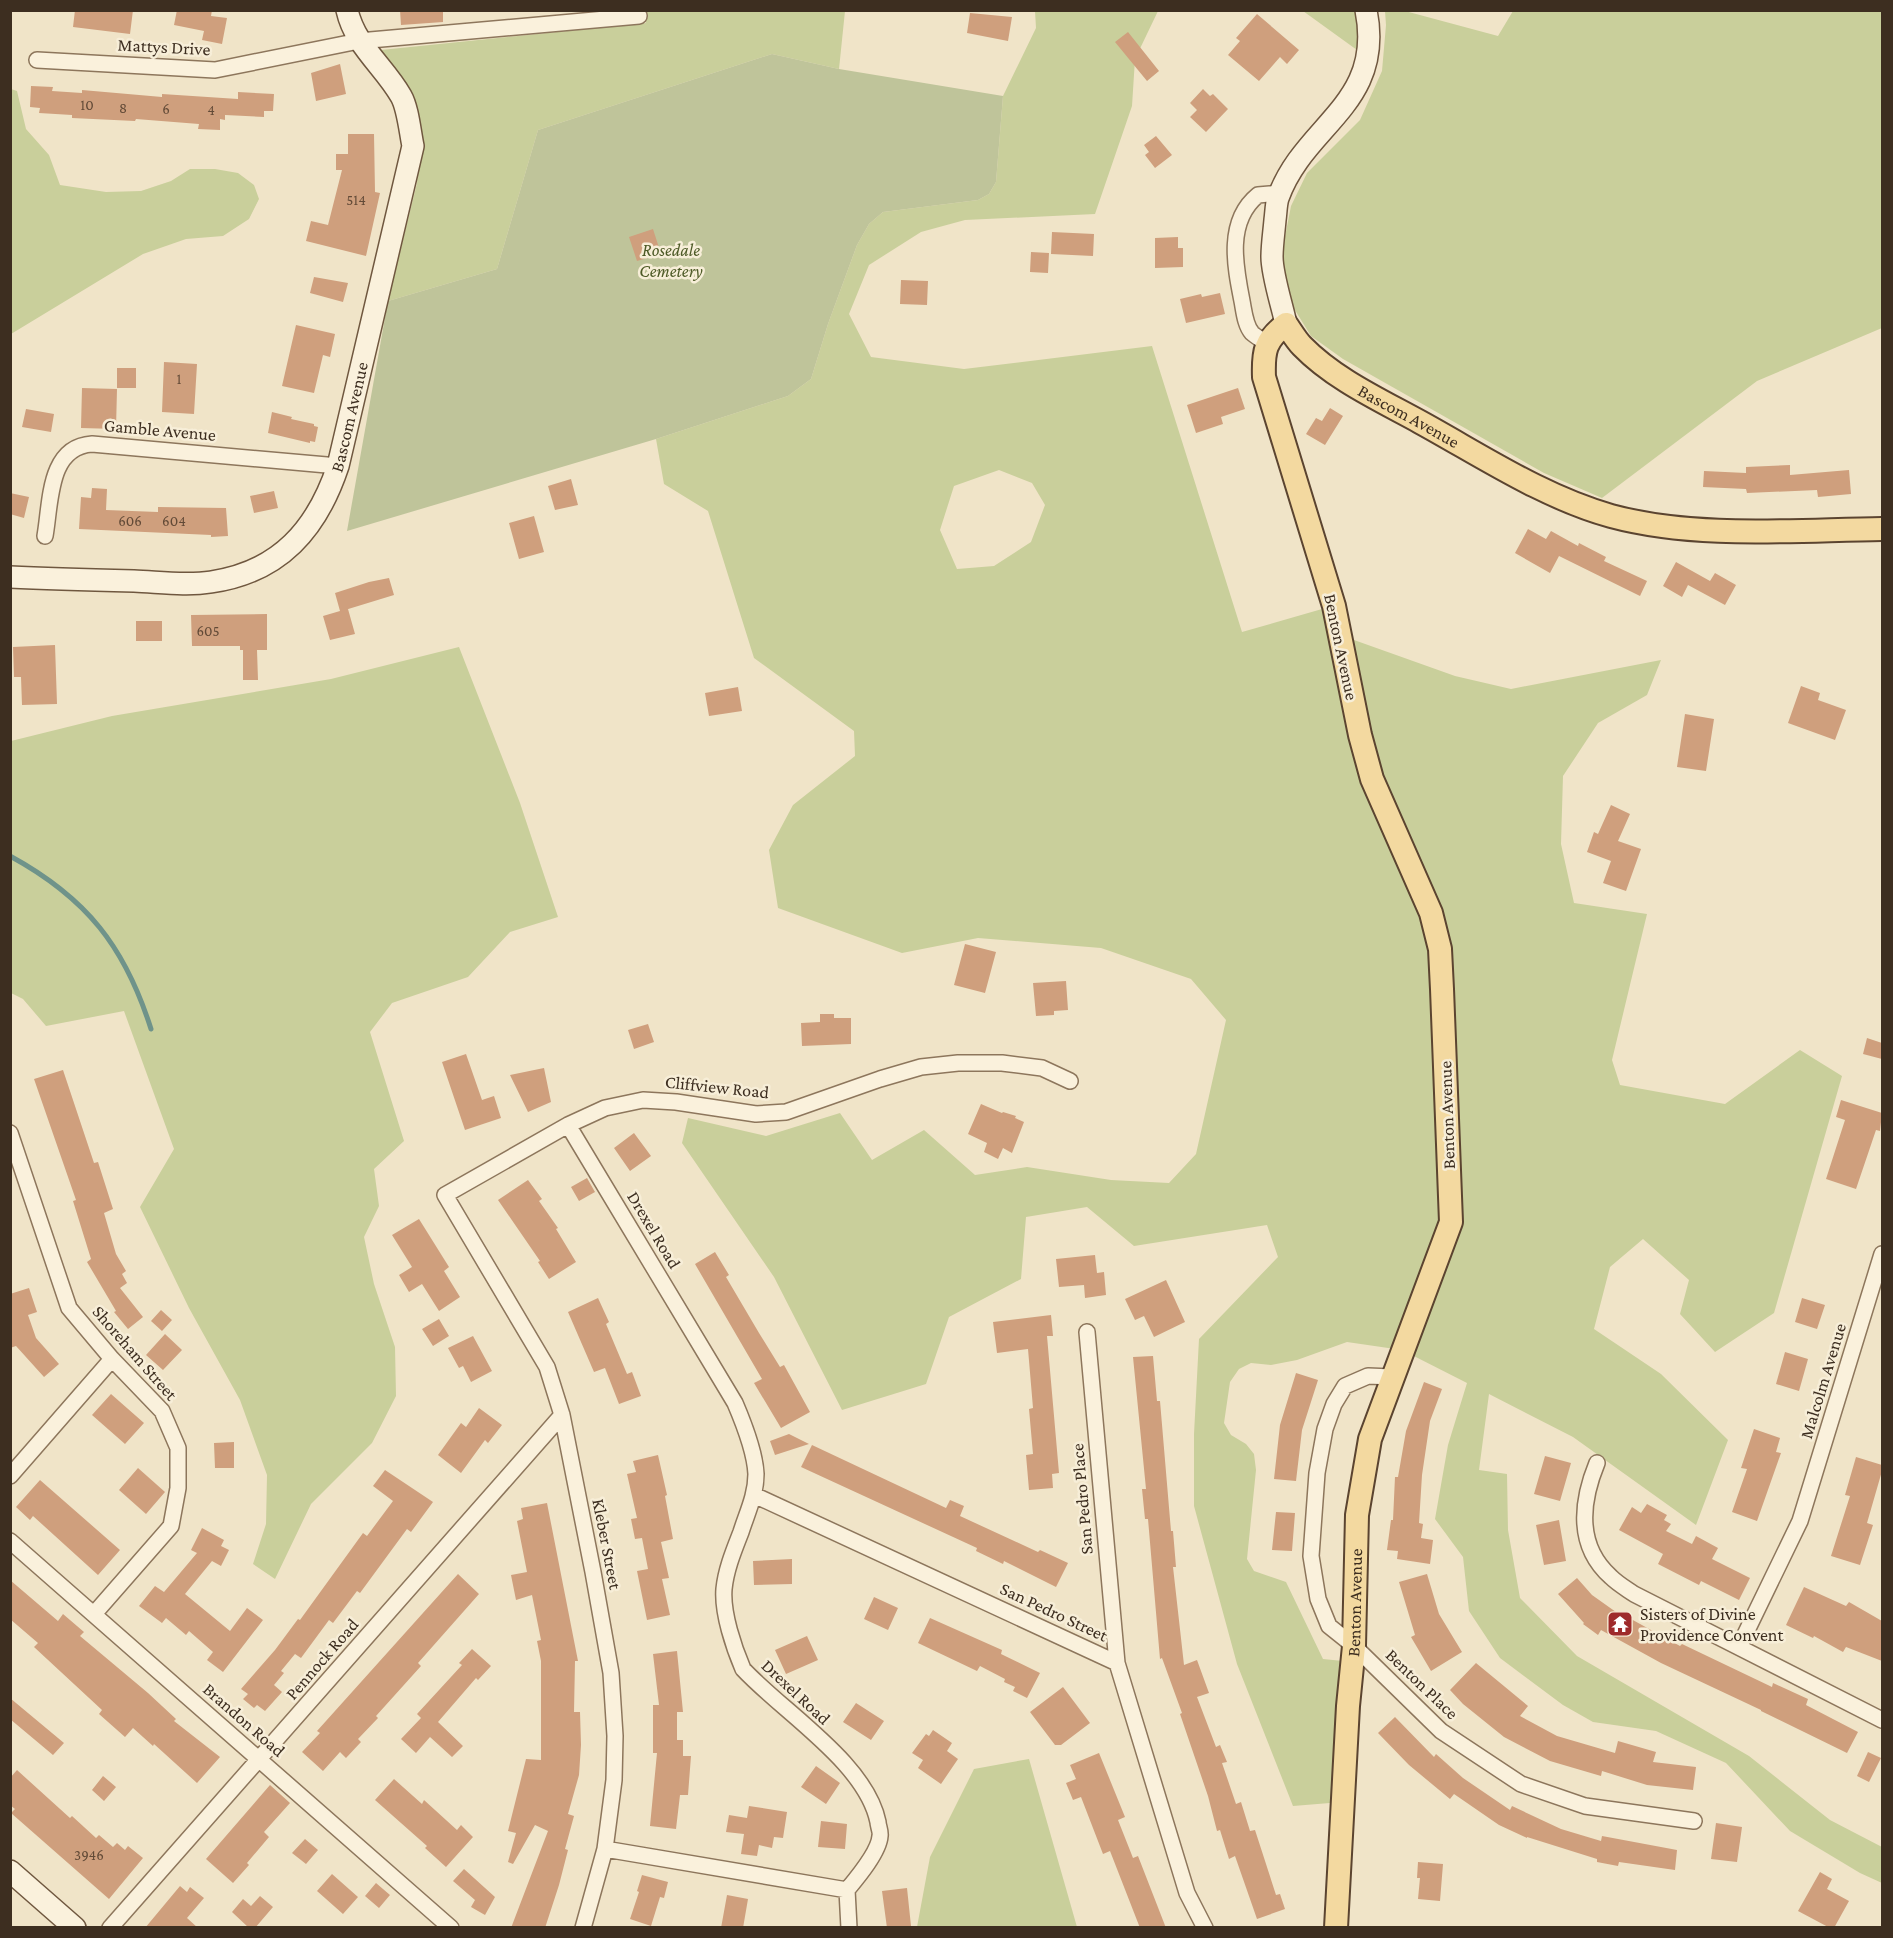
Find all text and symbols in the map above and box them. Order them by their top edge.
street label: Mattys Drive [117,35,211,59]
house number: 10 [80,97,94,113]
house number: 8 [119,100,127,116]
house number: 6 [162,101,170,117]
house number: 4 [207,102,215,118]
house number: 514 [346,192,366,208]
park label: Rosedale Cemetery [639,240,703,281]
street label: Bascom Avenue [327,360,372,475]
house number: 1 [177,371,182,387]
street label: Bascom Avenue [1354,380,1463,452]
street label: Gamble Avenue [103,415,217,445]
house number: 606 [118,513,142,529]
house number: 604 [162,513,186,529]
street label: Benton Avenue [1320,592,1362,702]
house number: 605 [196,623,220,639]
street label: Benton Avenue [1435,1060,1459,1169]
street label: Cliffview Road [664,1072,771,1102]
street label: Drexel Road [623,1188,685,1273]
street label: Shoreham Street [88,1302,182,1405]
street label: Malcolm Avenue [1796,1321,1850,1441]
street label: San Pedro Place [1067,1442,1097,1555]
street label: Kleber Street [588,1497,626,1592]
street label: Benton Avenue [1343,1548,1366,1658]
street label: San Pedro Street [997,1578,1112,1646]
place label: Sisters of Divine Providence Convent [1640,1604,1785,1645]
temple icon: Sisters of Divine Providence Convent [1605,1609,1635,1639]
street label: Pennock Road [281,1614,363,1704]
street label: Benton Place [1382,1645,1462,1723]
street label: Drexel Road [758,1655,835,1729]
street label: Brandon Road [199,1679,289,1761]
house number: 3946 [74,1847,104,1863]

